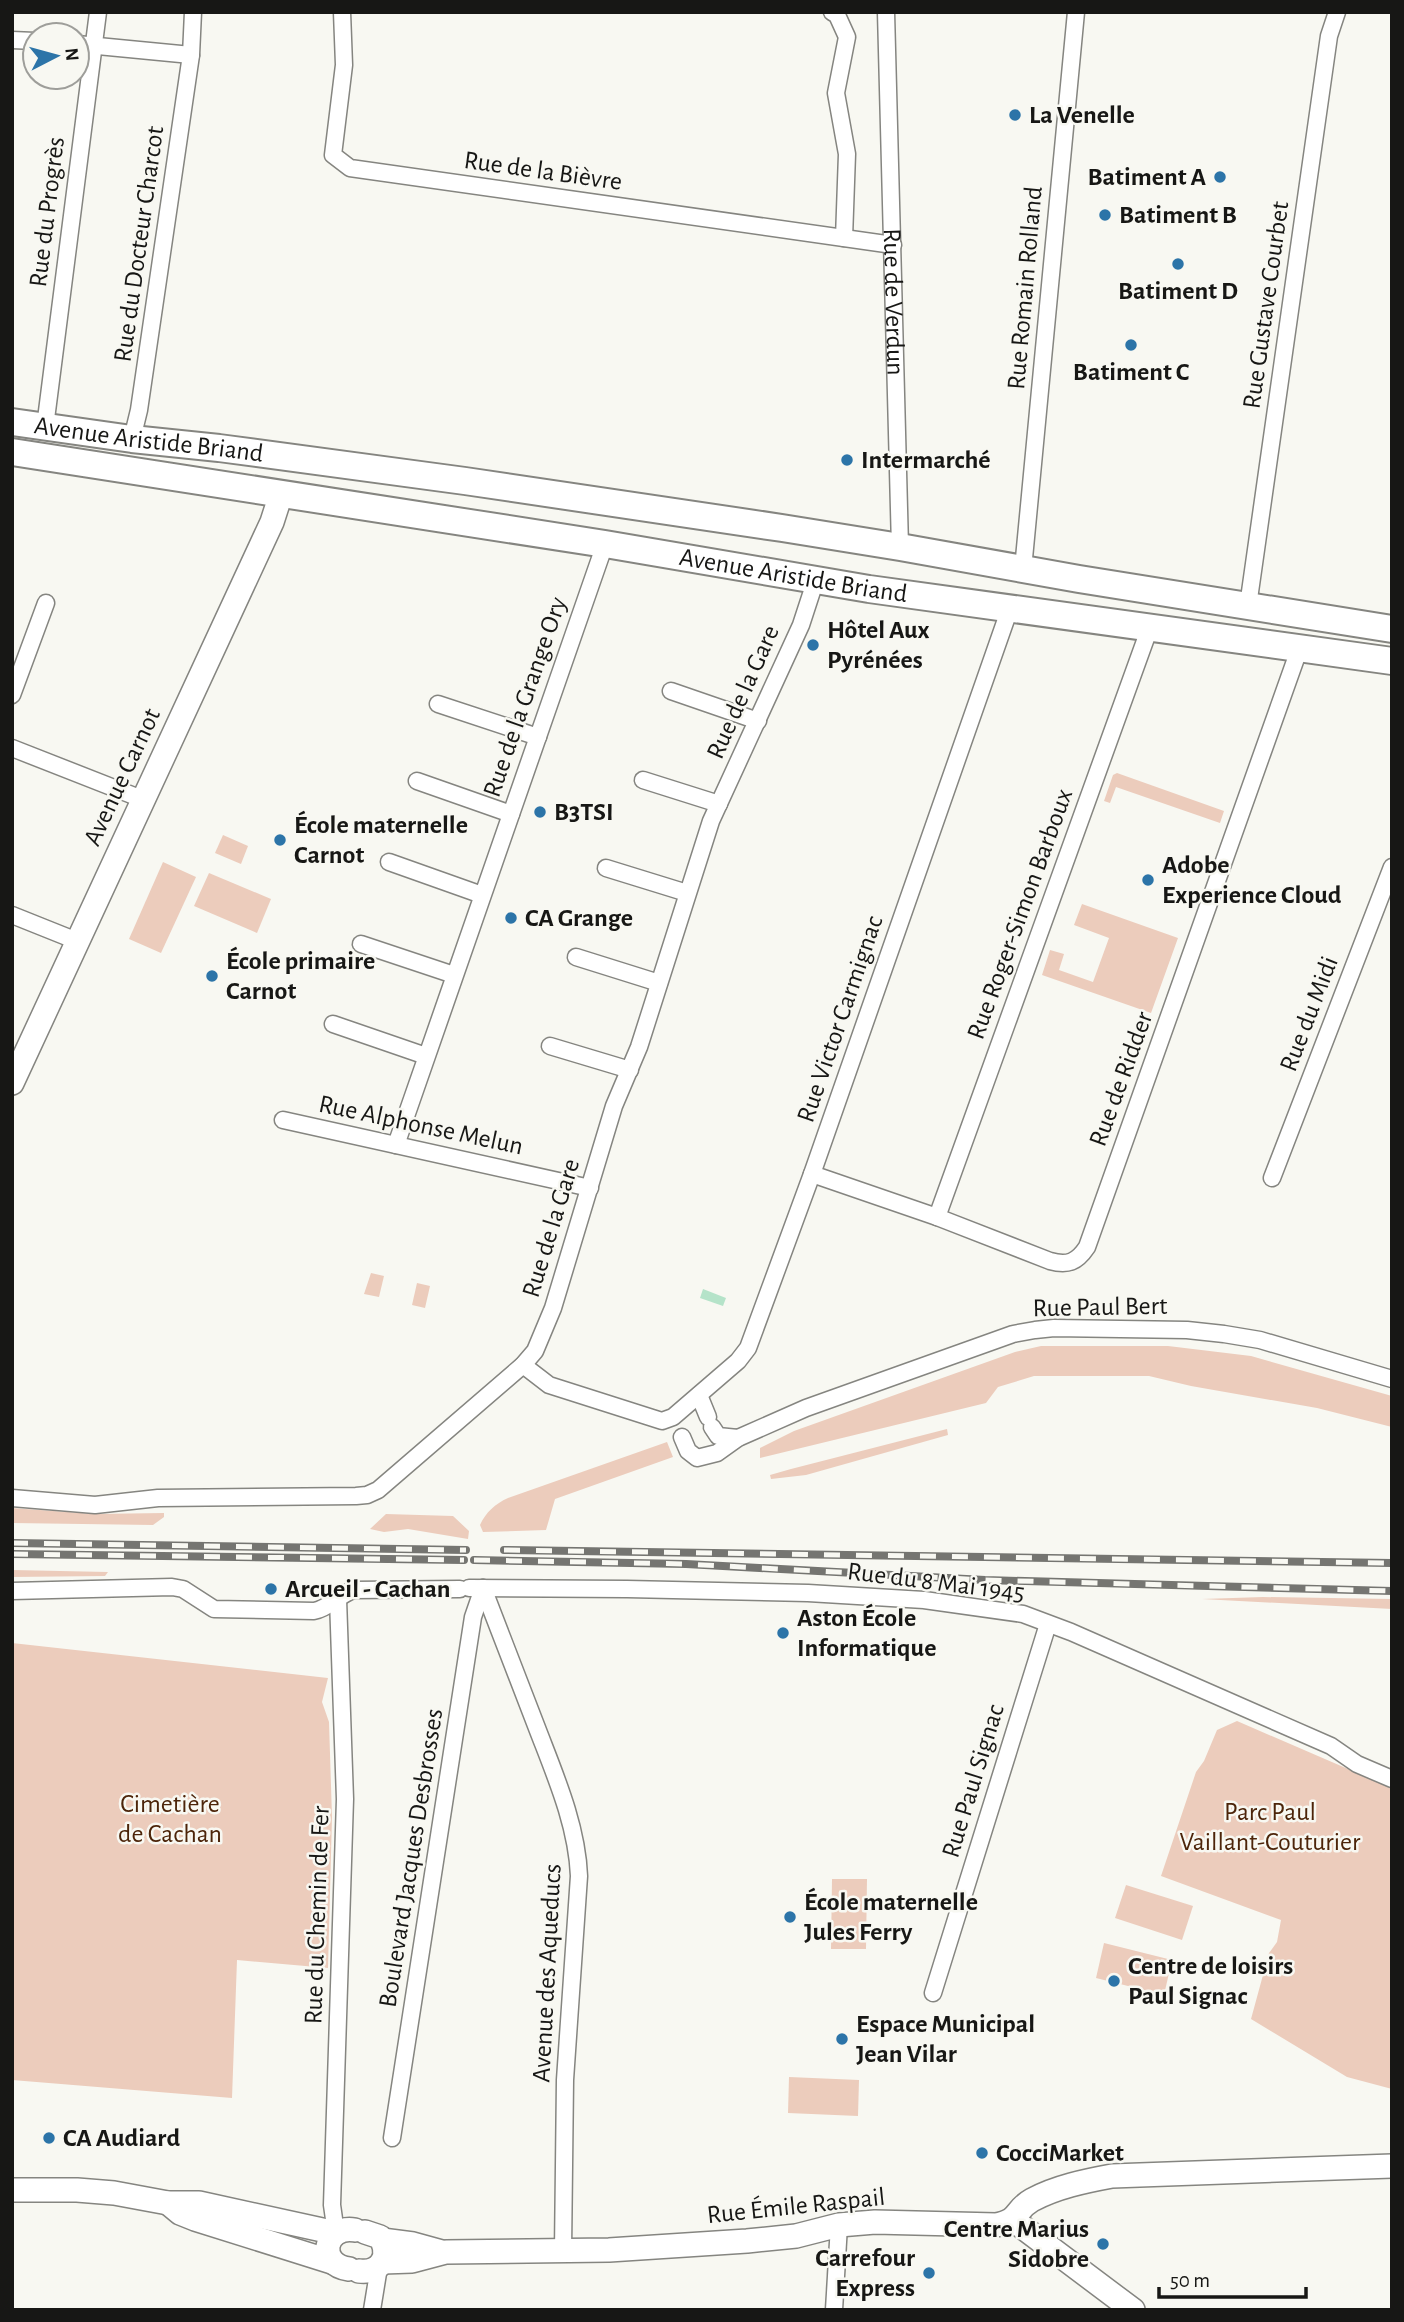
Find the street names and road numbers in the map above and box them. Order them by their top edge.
street label: Rue du Docteur Charcot [110,124,168,364]
street label: Rue du Progrès [25,135,69,289]
street label: Rue de la Bièvre [462,147,624,195]
street label: Rue Romain Rolland [1003,185,1047,391]
street label: Rue Gustave Courbet [1239,200,1293,410]
street label: Rue de Verdun [879,228,909,376]
street label: Avenue Aristide Briand [33,412,265,467]
street label: Avenue Aristide Briand [677,544,909,607]
street label: Rue de la Grange Ory [479,594,571,800]
street label: Rue de la Gare [702,621,784,763]
street label: Avenue Carnot [79,704,165,850]
street label: Rue Roger-Simon Barboux [963,785,1077,1043]
street label: Rue Victor Carmignac [792,912,888,1126]
street label: Rue du Midi [1275,953,1343,1075]
street label: Rue de Ridder [1085,1008,1158,1150]
street label: Rue Alphonse Melun [316,1091,526,1159]
street label: Rue de la Gare [518,1156,584,1300]
street label: Rue Paul Bert [1032,1293,1168,1321]
street label: Rue du 8 Mai 1945 [846,1558,1026,1606]
street label: Rue Paul Signac [937,1701,1009,1861]
street label: Boulevard Jacques Desbrosses [375,1707,447,2009]
street label: Rue du Chemin de Fer [300,1805,334,2025]
street label: Avenue des Aqueducs [528,1863,566,2083]
street label: Rue Émile Raspail [705,2182,886,2228]

